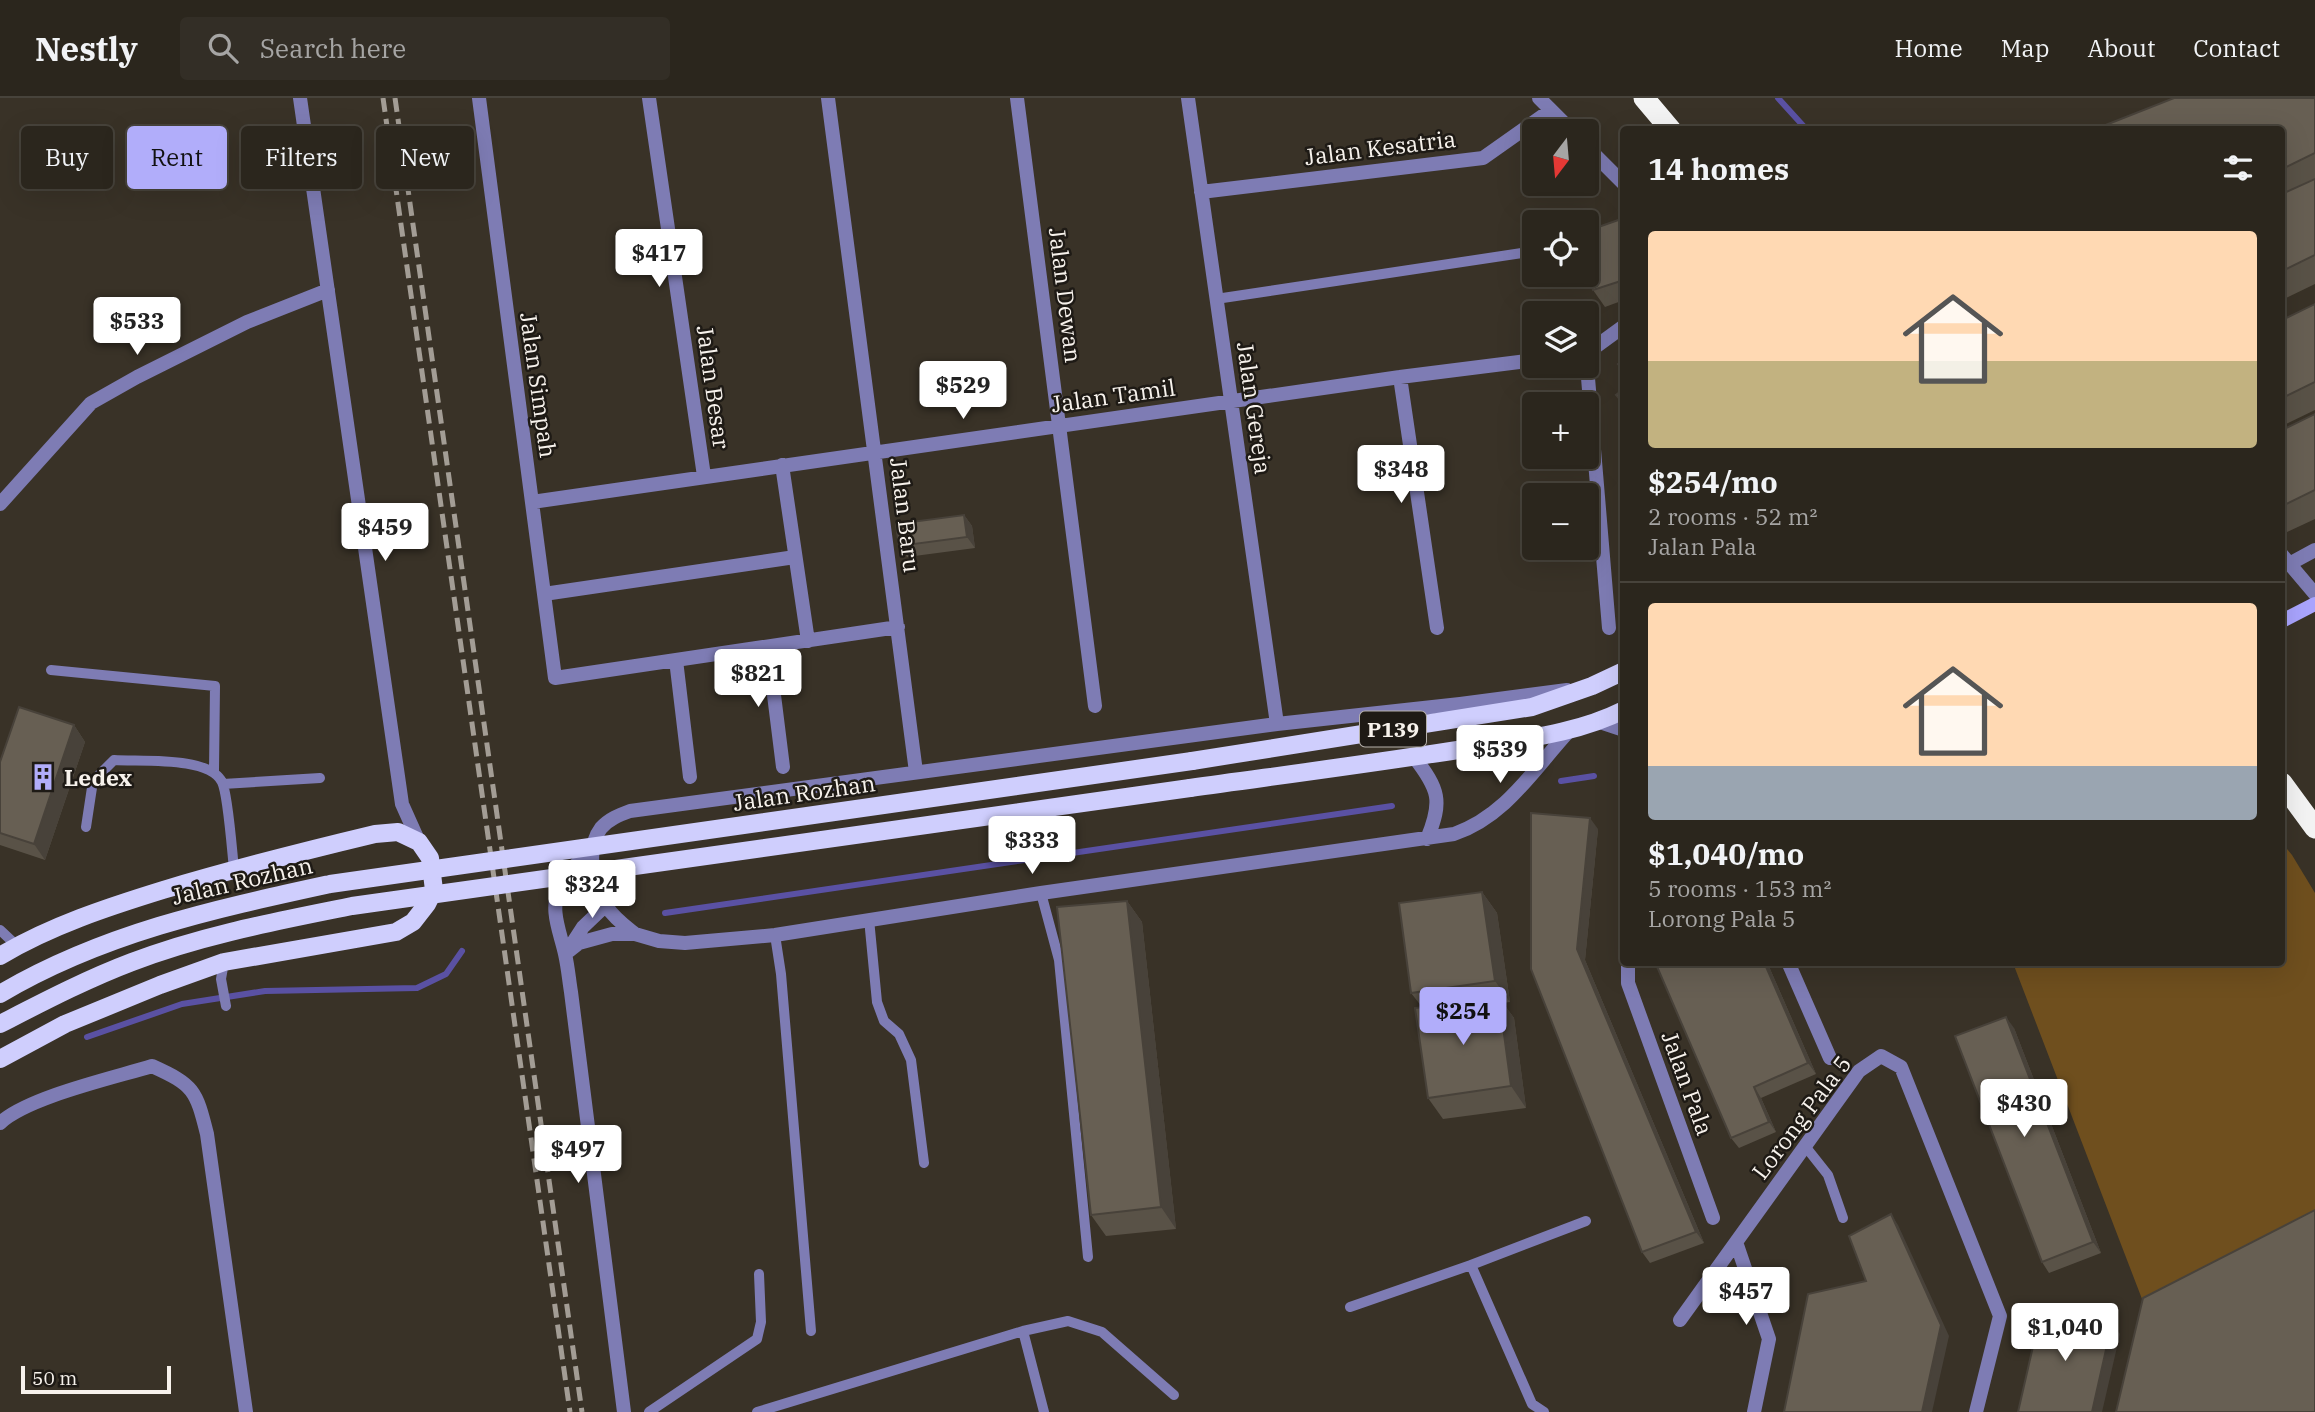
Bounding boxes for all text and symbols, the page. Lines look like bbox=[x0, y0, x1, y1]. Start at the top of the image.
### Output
search box bbox=[180, 17, 670, 80]
text: Nestly bbox=[35, 27, 138, 70]
icon: search bbox=[204, 29, 242, 67]
text: Search here bbox=[260, 31, 406, 65]
text: Home bbox=[1895, 32, 1963, 64]
text: Map bbox=[2001, 32, 2049, 64]
text: About bbox=[2087, 32, 2155, 64]
text: Contact bbox=[2193, 32, 2280, 64]
north arrow bbox=[1522, 119, 1600, 196]
map controls bbox=[1522, 119, 1599, 560]
street label: Jalan Kesatria bbox=[1303, 123, 1457, 171]
chip: Buy bbox=[21, 126, 113, 189]
chip: Rent bbox=[127, 126, 227, 189]
chip: Filters bbox=[241, 126, 362, 189]
chip: New bbox=[376, 126, 474, 189]
text: 14 homes bbox=[1648, 149, 1789, 188]
icon: filters bbox=[2219, 149, 2257, 187]
button: locate bbox=[1522, 210, 1599, 287]
street label: Jalan Dewan bbox=[1043, 226, 1089, 364]
pin: $417 bbox=[618, 230, 700, 289]
text: $417 bbox=[631, 237, 687, 267]
icon: home bbox=[1890, 276, 2016, 402]
pin: $533 bbox=[96, 298, 178, 357]
button: layers bbox=[1522, 301, 1599, 378]
text: $533 bbox=[109, 305, 165, 335]
street label: Jalan Simpah bbox=[514, 310, 564, 460]
street label: Jalan Besar bbox=[691, 323, 737, 451]
street label: Jalan Gereja bbox=[1231, 340, 1279, 476]
pin: $529 bbox=[922, 362, 1004, 421]
text: $529 bbox=[935, 369, 991, 399]
street label: Jalan Tamil bbox=[1049, 371, 1177, 419]
button: + bbox=[1522, 392, 1599, 469]
pin: $348 bbox=[1360, 446, 1442, 505]
text: $348 bbox=[1373, 453, 1429, 483]
street label: Jalan Baru bbox=[884, 456, 928, 574]
text: $254/mo bbox=[1648, 462, 1778, 501]
button: − bbox=[1522, 483, 1599, 560]
text: 2 rooms · 52 m² bbox=[1648, 501, 1818, 531]
pin: $459 bbox=[344, 504, 426, 563]
text: $459 bbox=[357, 511, 413, 541]
text: Jalan Pala bbox=[1648, 531, 1757, 561]
icon: home bbox=[1890, 648, 2016, 774]
pin: $821 bbox=[717, 650, 799, 709]
text: $821 bbox=[730, 657, 786, 687]
road number: P139 bbox=[1360, 712, 1426, 746]
pin: $539 bbox=[1459, 726, 1541, 785]
text: $539 bbox=[1472, 733, 1528, 763]
building icon: Ledex bbox=[28, 762, 58, 792]
place label: Ledex bbox=[64, 762, 133, 792]
street label: Jalan Rozhan bbox=[731, 767, 877, 817]
pin: $333 bbox=[991, 816, 1073, 876]
text: $333 bbox=[1004, 824, 1060, 854]
text: $1,040/mo bbox=[1648, 834, 1804, 873]
street label: Jalan Rozhan bbox=[169, 849, 315, 911]
pin: $324 bbox=[551, 860, 633, 920]
text: $324 bbox=[564, 868, 620, 898]
text: 5 rooms · 153 m² bbox=[1648, 873, 1831, 903]
text: Lorong Pala 5 bbox=[1648, 903, 1796, 933]
pin: $254 bbox=[1422, 988, 1504, 1047]
text: $254 bbox=[1435, 995, 1491, 1025]
street label: Jalan Pala bbox=[1655, 1027, 1721, 1139]
street label: Lorong Pala 5 bbox=[1745, 1049, 1857, 1185]
pin: $430 bbox=[1983, 1080, 2065, 1139]
text: $430 bbox=[1996, 1087, 2052, 1117]
pin: $497 bbox=[537, 1126, 619, 1185]
text: $497 bbox=[550, 1133, 606, 1163]
pin: $457 bbox=[1705, 1268, 1787, 1327]
text: $457 bbox=[1718, 1275, 1774, 1305]
pin: $1,040 bbox=[2008, 1304, 2122, 1363]
text: $1,040 bbox=[2027, 1311, 2103, 1341]
scale bar bbox=[21, 1363, 172, 1395]
text: 50 m bbox=[32, 1366, 77, 1390]

